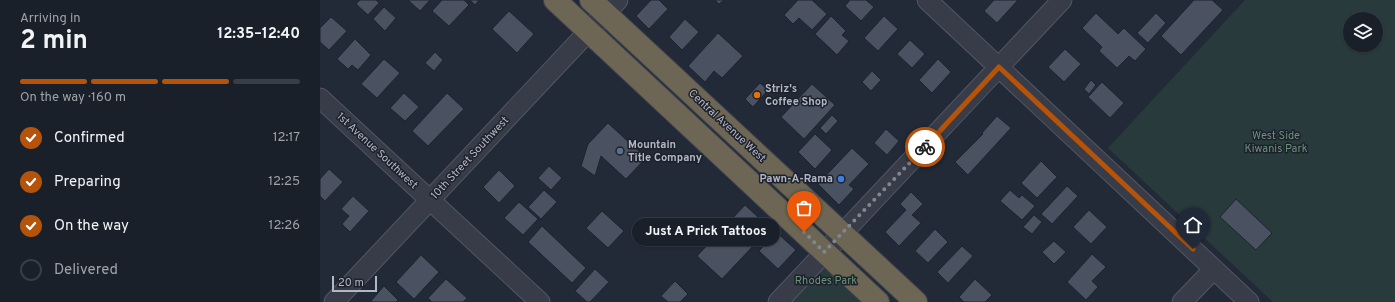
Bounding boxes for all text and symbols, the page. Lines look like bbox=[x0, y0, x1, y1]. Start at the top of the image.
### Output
text: Arriving in bbox=[20, 11, 81, 27]
map controls bbox=[1343, 12, 1383, 52]
button: layers bbox=[1343, 12, 1383, 52]
text: 2 min bbox=[20, 25, 88, 58]
text: 12:35–12:40 bbox=[217, 25, 300, 44]
place label: Striz's Coffee Shop bbox=[765, 82, 827, 109]
street label: Central Avenue West bbox=[685, 86, 769, 166]
text: On the way · 160 m bbox=[20, 90, 126, 106]
marker: Striz's Coffee Shop bbox=[752, 90, 762, 100]
street label: 1st Avenue Southwest bbox=[333, 110, 421, 192]
street label: 10th Street Southwest bbox=[428, 114, 512, 202]
icon: check bbox=[20, 127, 42, 149]
courier bbox=[905, 127, 945, 167]
text: Confirmed bbox=[54, 129, 125, 148]
park label: West Side Kiwanis Park bbox=[1244, 129, 1308, 156]
text: 12:17 bbox=[273, 130, 300, 146]
icon: bike bbox=[914, 136, 936, 158]
place label: Mountain Title Company bbox=[628, 138, 702, 165]
marker: Mountain Title Company bbox=[615, 146, 625, 156]
icon: check bbox=[20, 171, 42, 193]
place label: Pawn-A-Rama bbox=[760, 172, 833, 186]
text: Preparing bbox=[54, 173, 121, 192]
text: 12:25 bbox=[268, 174, 300, 190]
marker: Pawn-A-Rama bbox=[836, 174, 846, 184]
pin bbox=[787, 191, 821, 232]
icon: bag bbox=[793, 197, 815, 219]
pin bbox=[1176, 208, 1210, 249]
icon: home bbox=[1182, 214, 1204, 236]
icon: check bbox=[20, 215, 42, 237]
text: On the way bbox=[54, 217, 129, 236]
text: 12:26 bbox=[269, 218, 300, 234]
callout: Just A Prick Tattoos bbox=[632, 218, 780, 246]
text: Just A Prick Tattoos bbox=[645, 224, 767, 240]
text: Delivered bbox=[54, 261, 118, 280]
scale bar bbox=[332, 274, 377, 293]
park label: Rhodes Park bbox=[795, 274, 857, 288]
text: 20 m bbox=[338, 276, 364, 290]

